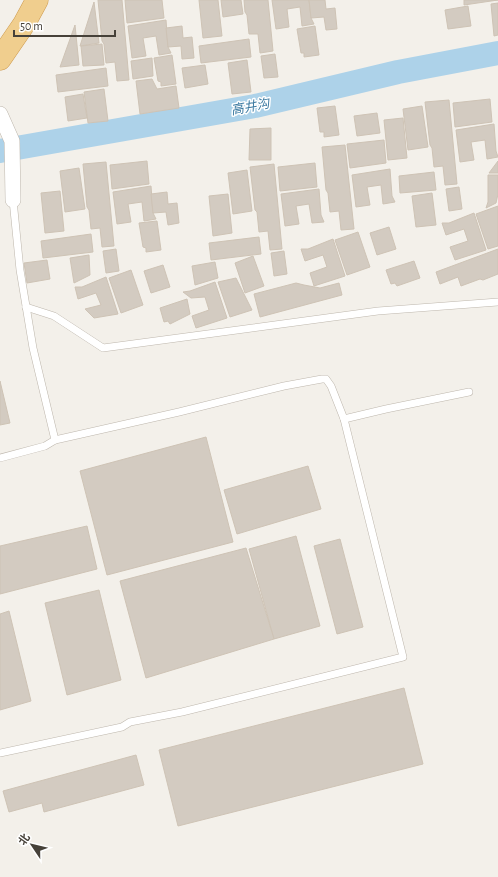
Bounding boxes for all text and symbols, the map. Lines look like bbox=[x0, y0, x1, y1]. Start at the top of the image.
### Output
scale bar bbox=[14, 12, 115, 38]
text: 50 m bbox=[20, 20, 43, 32]
water label: 高井沟 bbox=[230, 96, 273, 118]
north arrow bbox=[12, 825, 52, 865]
text: 北 bbox=[17, 832, 32, 847]

